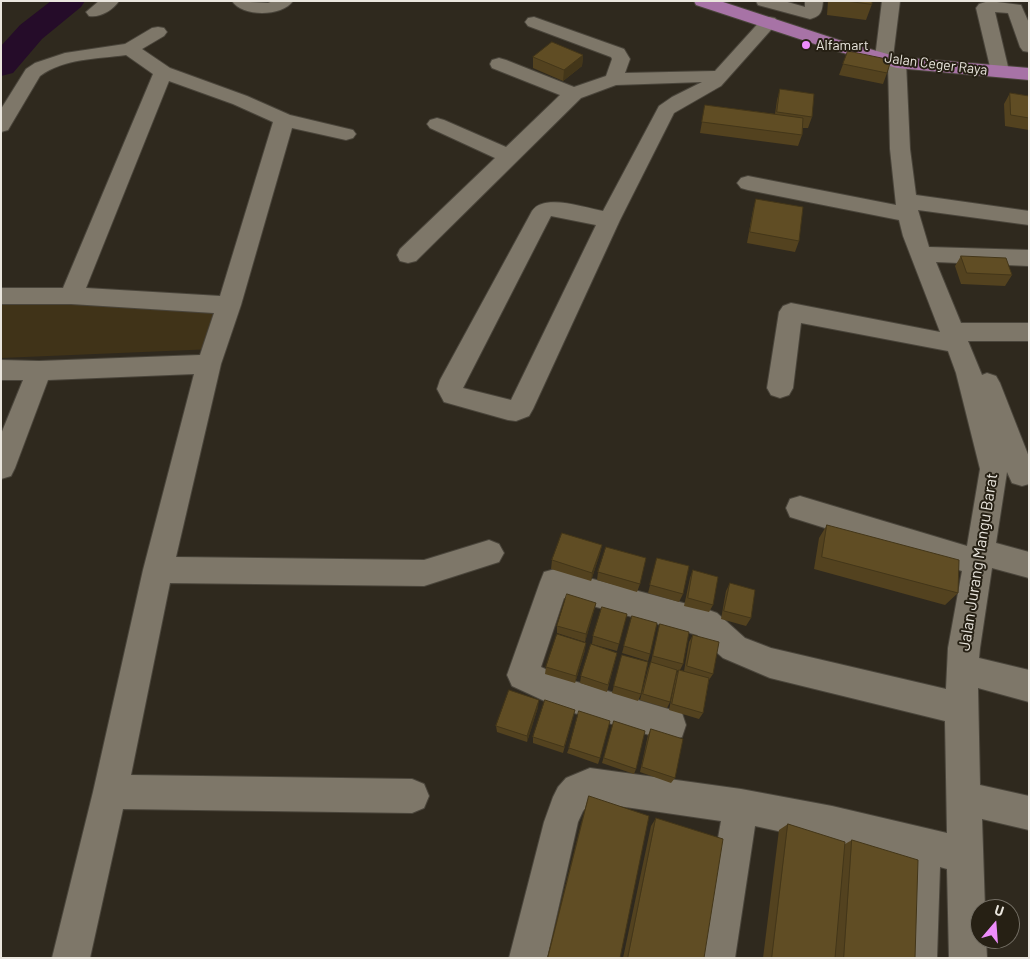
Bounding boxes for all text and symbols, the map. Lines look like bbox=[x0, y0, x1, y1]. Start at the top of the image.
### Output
place label: Alfamart bbox=[816, 37, 869, 53]
marker: Alfamart bbox=[800, 39, 812, 51]
street label: Jalan Ceger Raya bbox=[883, 49, 989, 79]
street label: Jalan Jurang Mangu Barat bbox=[954, 472, 1002, 652]
north arrow bbox=[970, 899, 1020, 949]
text: U bbox=[993, 901, 1006, 920]

